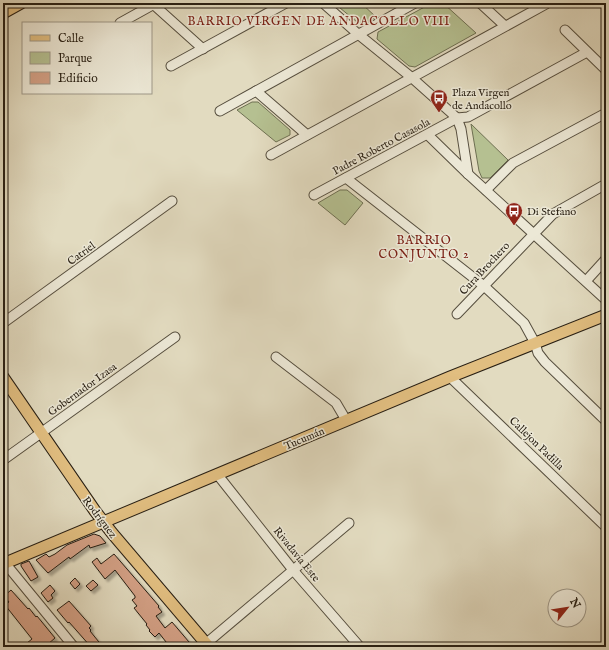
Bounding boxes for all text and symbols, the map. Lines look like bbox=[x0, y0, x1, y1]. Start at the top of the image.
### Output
district label: BARRIO VIRGEN DE ANDACOLLO VIII bbox=[187, 14, 451, 29]
legend bbox=[22, 22, 152, 94]
text: Calle bbox=[58, 31, 84, 46]
text: Parque bbox=[58, 51, 93, 67]
text: Edificio bbox=[58, 71, 98, 86]
place label: Plaza Virgen de Andacollo bbox=[452, 86, 512, 113]
bus stop icon: Plaza Virgen de Andacollo bbox=[429, 88, 449, 113]
street label: Padre Roberto Casasola bbox=[330, 115, 433, 179]
bus stop icon: Di Stefano bbox=[504, 201, 524, 226]
place label: Di Stefano bbox=[527, 205, 576, 219]
district label: BARRIO CONJUNTO 2 bbox=[378, 233, 470, 263]
street label: Catriel bbox=[65, 239, 98, 269]
street label: Cura Brochero bbox=[457, 239, 513, 298]
street label: Gobernador Izasa bbox=[45, 360, 120, 419]
street label: Callejon Padilla bbox=[506, 414, 567, 474]
street label: Tucumán bbox=[282, 424, 327, 454]
street label: Rodríguez bbox=[79, 494, 120, 541]
street label: Rivadavia Este bbox=[270, 524, 323, 585]
north arrow bbox=[547, 588, 587, 628]
text: N bbox=[566, 595, 583, 612]

